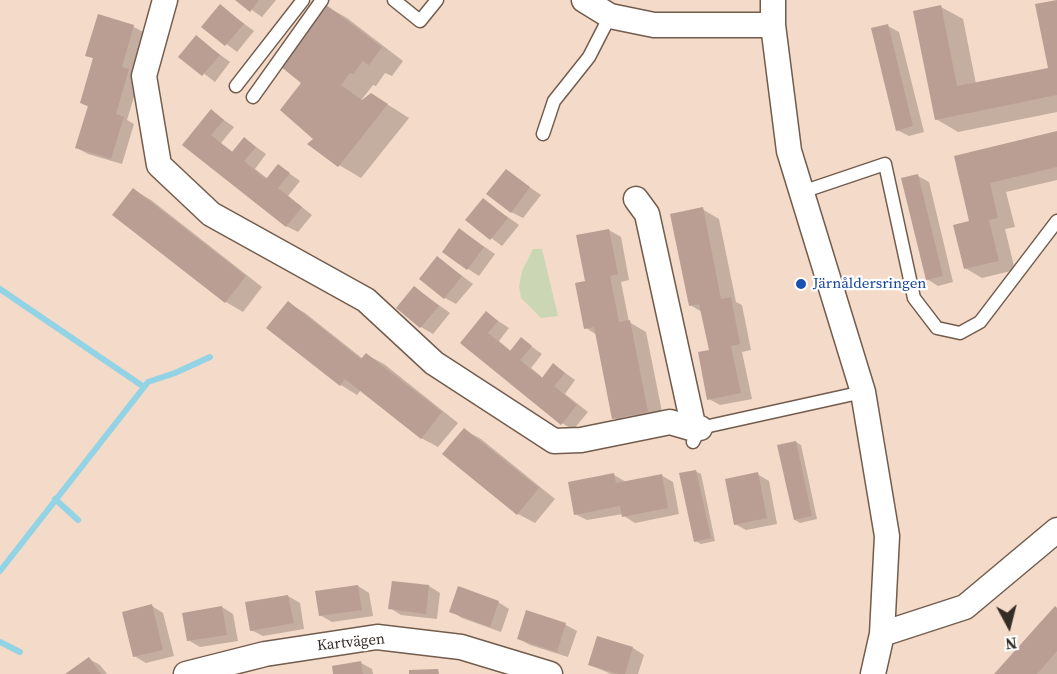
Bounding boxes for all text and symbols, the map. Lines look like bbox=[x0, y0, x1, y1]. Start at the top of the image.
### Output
place label: Järnåldersringen bbox=[813, 275, 926, 293]
marker: Järnåldersringen bbox=[794, 277, 808, 291]
north arrow bbox=[979, 596, 1039, 656]
street label: Kartvägen bbox=[316, 630, 386, 656]
text: N bbox=[1004, 632, 1018, 655]

